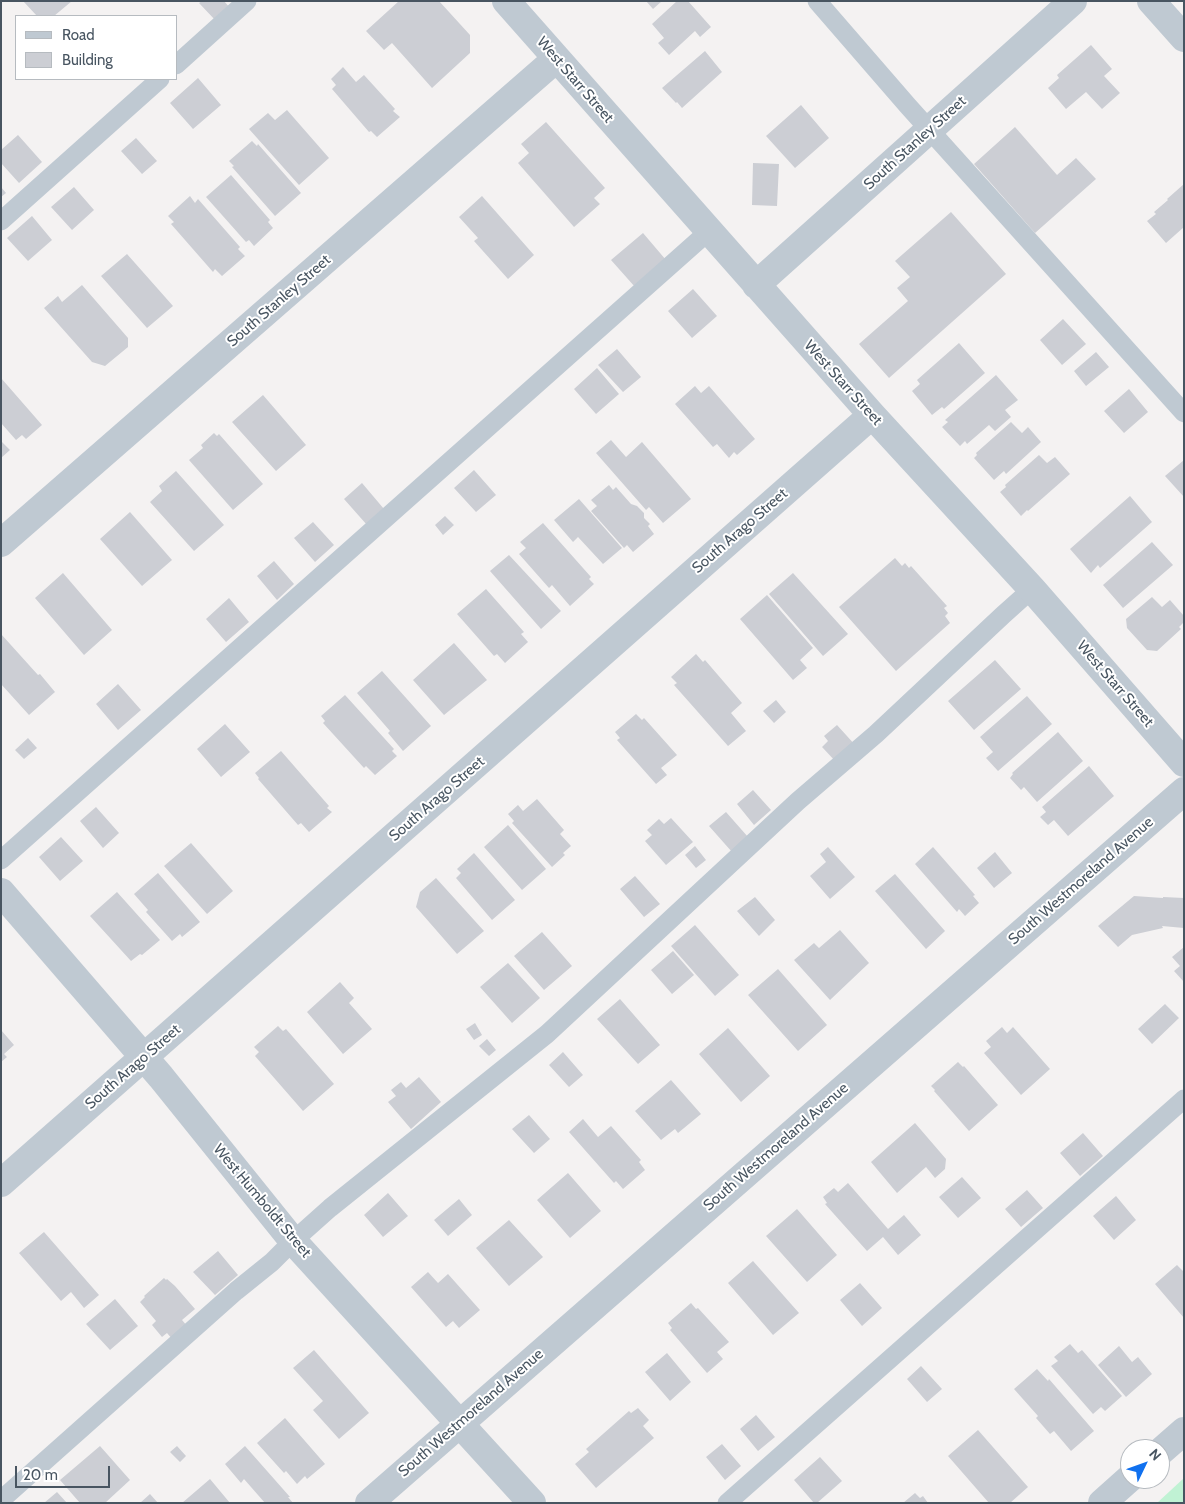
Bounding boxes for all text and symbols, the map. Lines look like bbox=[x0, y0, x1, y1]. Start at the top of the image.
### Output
legend bbox=[15, 15, 178, 80]
text: Road bbox=[62, 26, 95, 44]
street label: West Starr Street bbox=[533, 33, 617, 127]
text: Building bbox=[62, 51, 113, 69]
street label: South Stanley Street bbox=[860, 92, 970, 194]
street label: South Stanley Street bbox=[224, 251, 334, 351]
street label: West Starr Street bbox=[800, 337, 886, 429]
street label: South Arago Street bbox=[689, 485, 791, 577]
street label: West Starr Street bbox=[1073, 637, 1157, 731]
street label: South Arago Street bbox=[386, 753, 488, 845]
street label: South Westmoreland Avenue bbox=[1005, 813, 1157, 949]
street label: South Arago Street bbox=[82, 1021, 184, 1113]
street label: South Westmoreland Avenue bbox=[700, 1079, 852, 1215]
street label: West Humboldt Street bbox=[209, 1141, 315, 1261]
street label: South Westmoreland Avenue bbox=[395, 1345, 547, 1481]
north arrow bbox=[1120, 1439, 1170, 1489]
text: N bbox=[1145, 1445, 1165, 1464]
scale bar bbox=[18, 1456, 112, 1488]
text: 20 m bbox=[23, 1466, 58, 1484]

